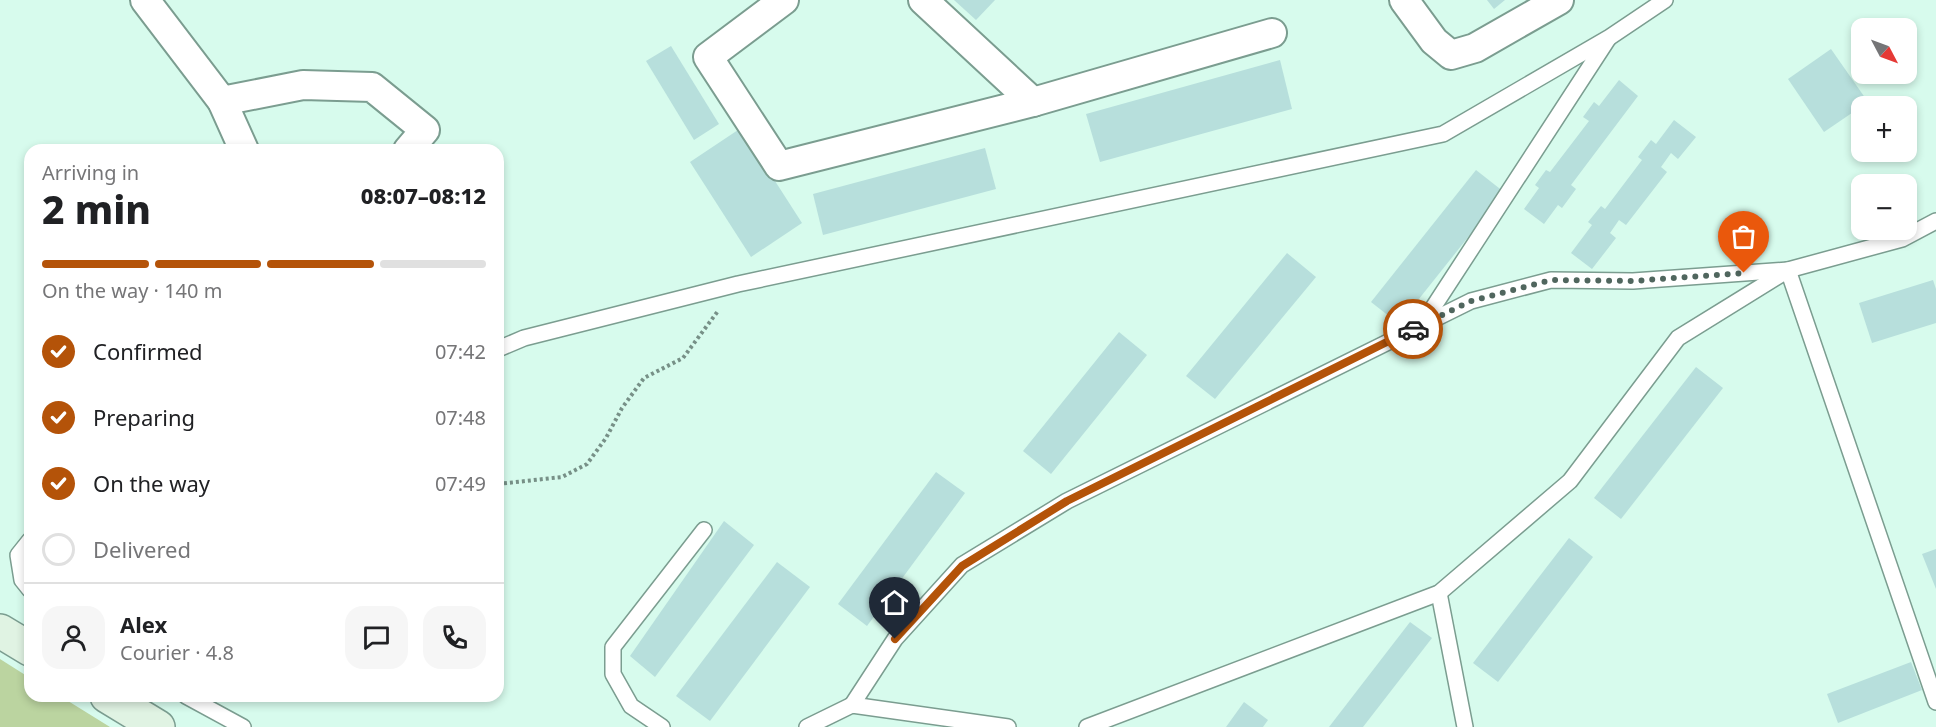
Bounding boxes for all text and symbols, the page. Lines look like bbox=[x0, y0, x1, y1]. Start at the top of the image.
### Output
north arrow bbox=[1851, 18, 1917, 84]
map controls bbox=[1851, 18, 1917, 240]
button: + bbox=[1851, 96, 1917, 162]
text: Arriving in bbox=[42, 159, 139, 186]
button: − bbox=[1851, 174, 1917, 240]
text: 08:07–08:12 bbox=[361, 180, 486, 210]
text: 2 min bbox=[42, 182, 151, 235]
pin bbox=[1718, 211, 1769, 273]
icon: bag bbox=[1727, 220, 1760, 253]
text: On the way · 140 m bbox=[42, 277, 222, 304]
courier bbox=[1383, 299, 1443, 359]
icon: car bbox=[1397, 313, 1430, 346]
icon: check bbox=[42, 335, 75, 368]
text: Confirmed bbox=[93, 336, 203, 366]
text: 07:42 bbox=[435, 338, 486, 365]
icon: check bbox=[42, 401, 75, 434]
text: Preparing bbox=[93, 402, 195, 432]
text: 07:48 bbox=[435, 404, 486, 431]
icon: check bbox=[42, 467, 75, 500]
text: On the way bbox=[93, 468, 210, 498]
text: 07:49 bbox=[435, 470, 486, 497]
text: Delivered bbox=[93, 534, 191, 564]
pin bbox=[869, 577, 920, 639]
icon: home bbox=[878, 586, 911, 619]
button: person bbox=[42, 606, 105, 669]
button: chat bbox=[345, 606, 408, 669]
button: phone bbox=[423, 606, 486, 669]
text: Alex bbox=[120, 609, 167, 639]
text: Courier · 4.8 bbox=[120, 639, 234, 666]

